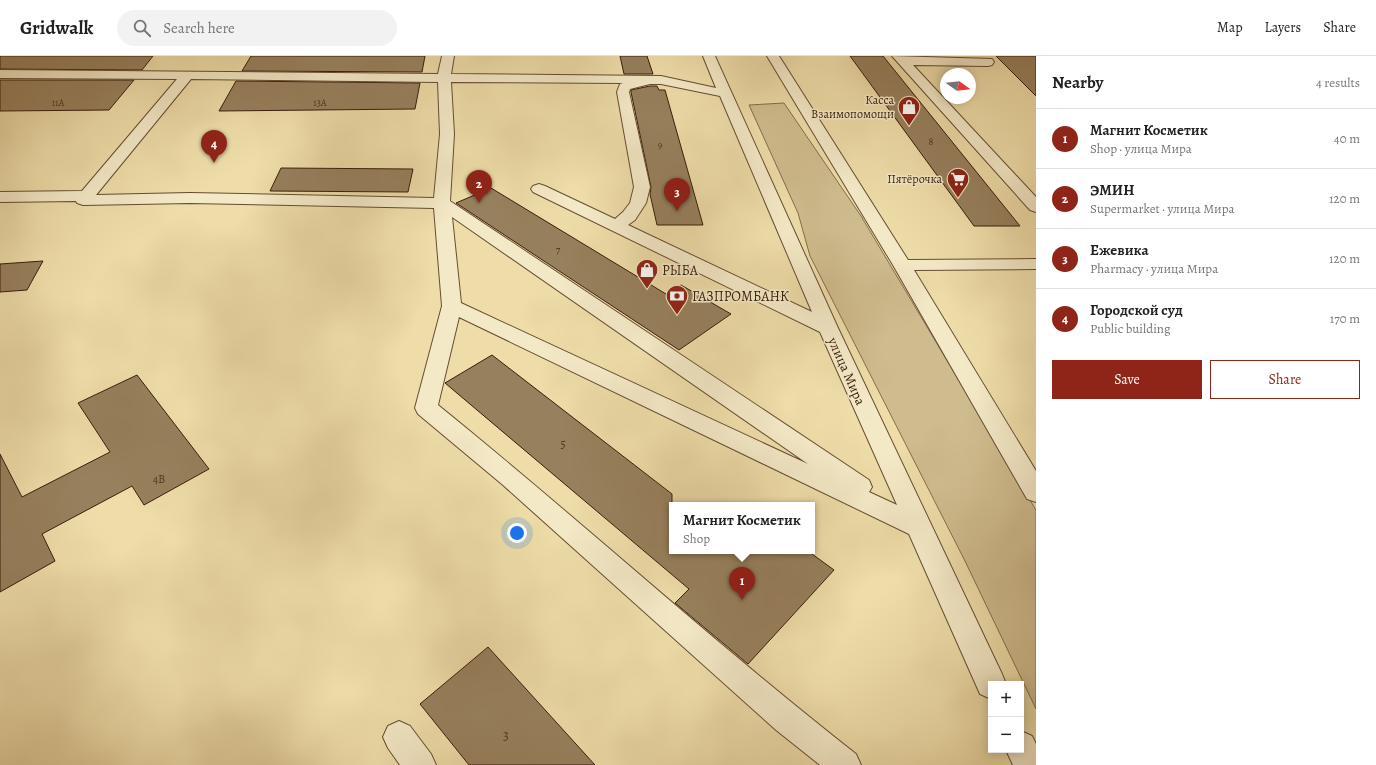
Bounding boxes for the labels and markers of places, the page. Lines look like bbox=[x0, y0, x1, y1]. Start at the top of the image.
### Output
place label: Касса Взаимопомощи bbox=[811, 92, 894, 122]
shop icon: Касса Взаимопомощи bbox=[896, 94, 922, 127]
pin: 4 bbox=[201, 130, 227, 163]
supermarket icon: Пятёрочка bbox=[945, 166, 971, 199]
pin: 2 bbox=[466, 170, 492, 203]
place label: Пятёрочка bbox=[887, 171, 942, 187]
pin: 3 bbox=[664, 178, 690, 211]
shop icon: РЫБА bbox=[634, 257, 660, 290]
place label: РЫБА bbox=[662, 261, 699, 280]
bank icon: ГАЗПРОМБАНК bbox=[664, 283, 690, 316]
place label: ГАЗПРОМБАНК bbox=[692, 287, 789, 306]
pin: 1 bbox=[729, 567, 755, 600]

